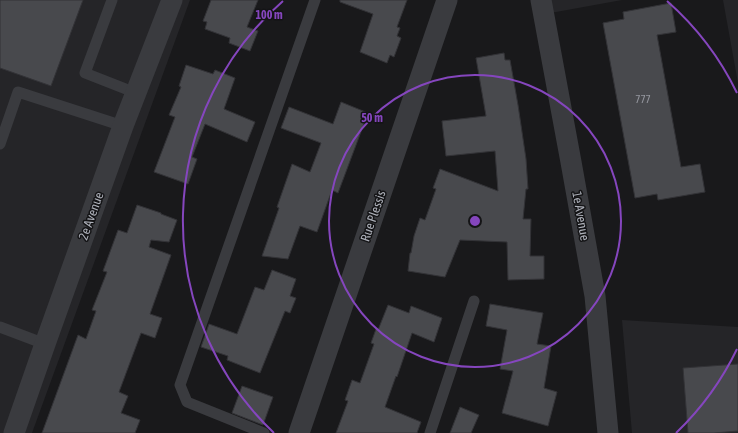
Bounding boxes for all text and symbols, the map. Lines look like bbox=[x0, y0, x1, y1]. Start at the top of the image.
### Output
text: 100 m bbox=[255, 8, 283, 22]
house number: 777 bbox=[635, 93, 651, 105]
text: 50 m bbox=[361, 111, 383, 125]
street label: Rue Plessis bbox=[357, 188, 389, 243]
street label: 2e Avenue bbox=[75, 190, 107, 242]
street label: 1e Avenue bbox=[569, 190, 593, 242]
centre of rings bbox=[468, 214, 482, 228]

